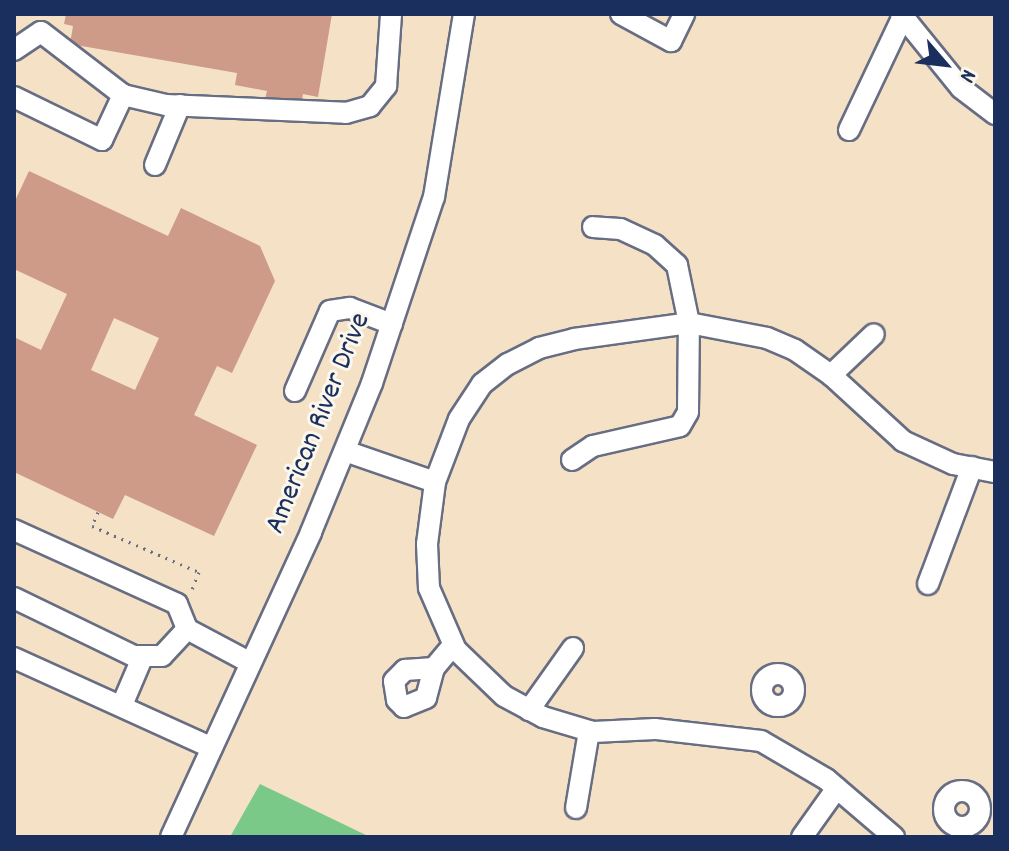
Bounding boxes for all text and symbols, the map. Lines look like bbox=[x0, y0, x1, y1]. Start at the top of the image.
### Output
north arrow bbox=[905, 24, 985, 104]
text: N bbox=[950, 63, 983, 88]
street label: American River Drive bbox=[259, 308, 381, 540]

